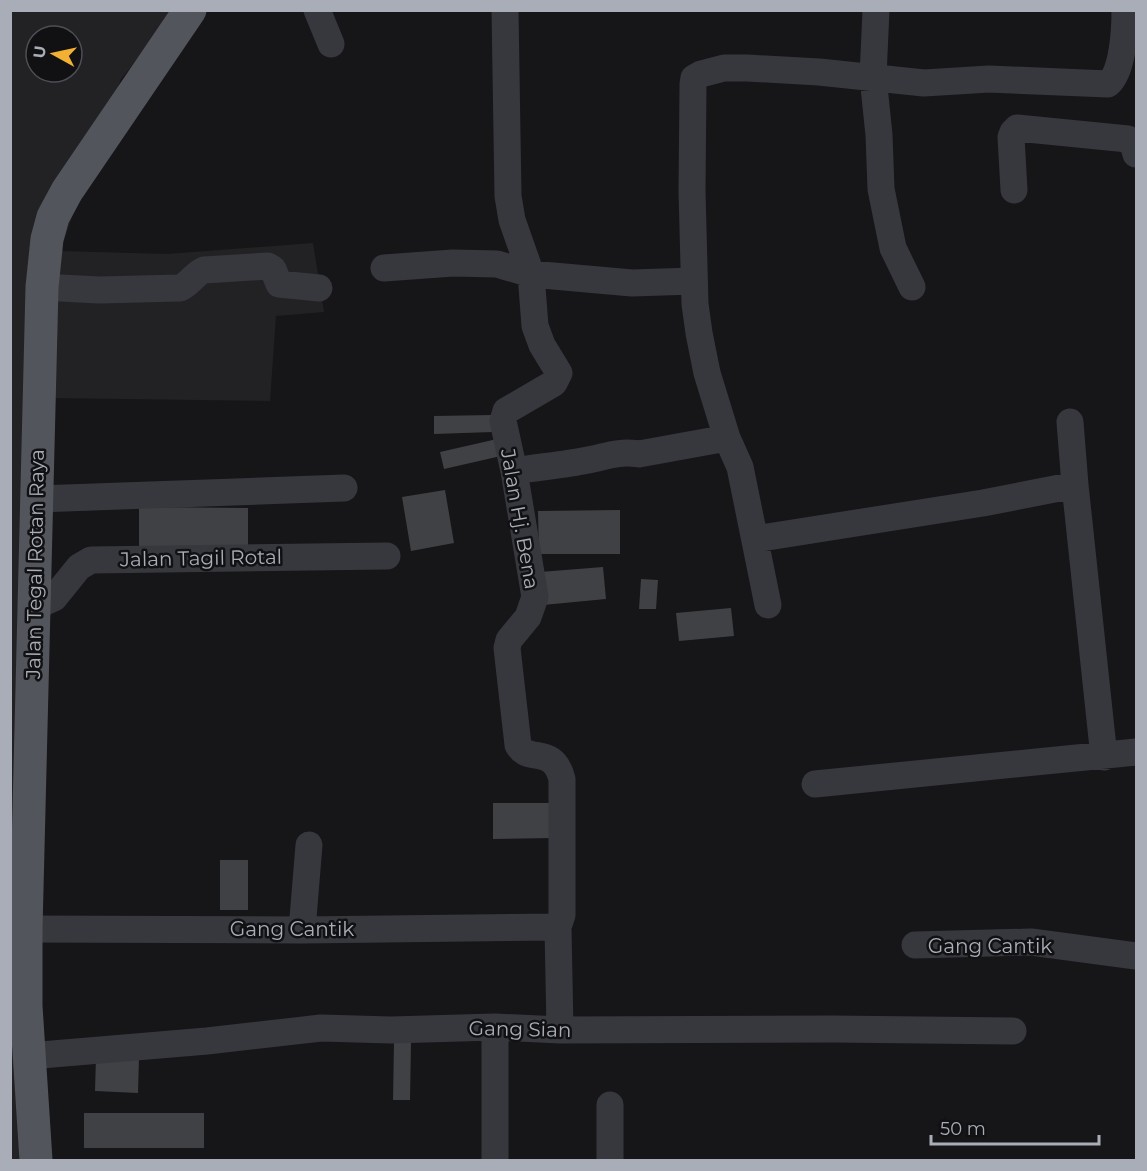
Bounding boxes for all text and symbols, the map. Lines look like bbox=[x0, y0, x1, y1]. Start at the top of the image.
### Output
north arrow bbox=[24, 24, 84, 84]
text: U bbox=[29, 44, 50, 60]
street label: Jalan Hj. Bena bbox=[496, 446, 544, 591]
street label: Jalan Tegal Rotan Raya bbox=[21, 449, 49, 680]
street label: Jalan Tagil Rotal bbox=[119, 545, 282, 571]
street label: Gang Cantik bbox=[230, 917, 354, 941]
street label: Gang Cantik bbox=[928, 934, 1052, 958]
street label: Gang Sian bbox=[468, 1016, 572, 1042]
scale bar bbox=[931, 1108, 1099, 1146]
text: 50 m bbox=[940, 1118, 986, 1140]

